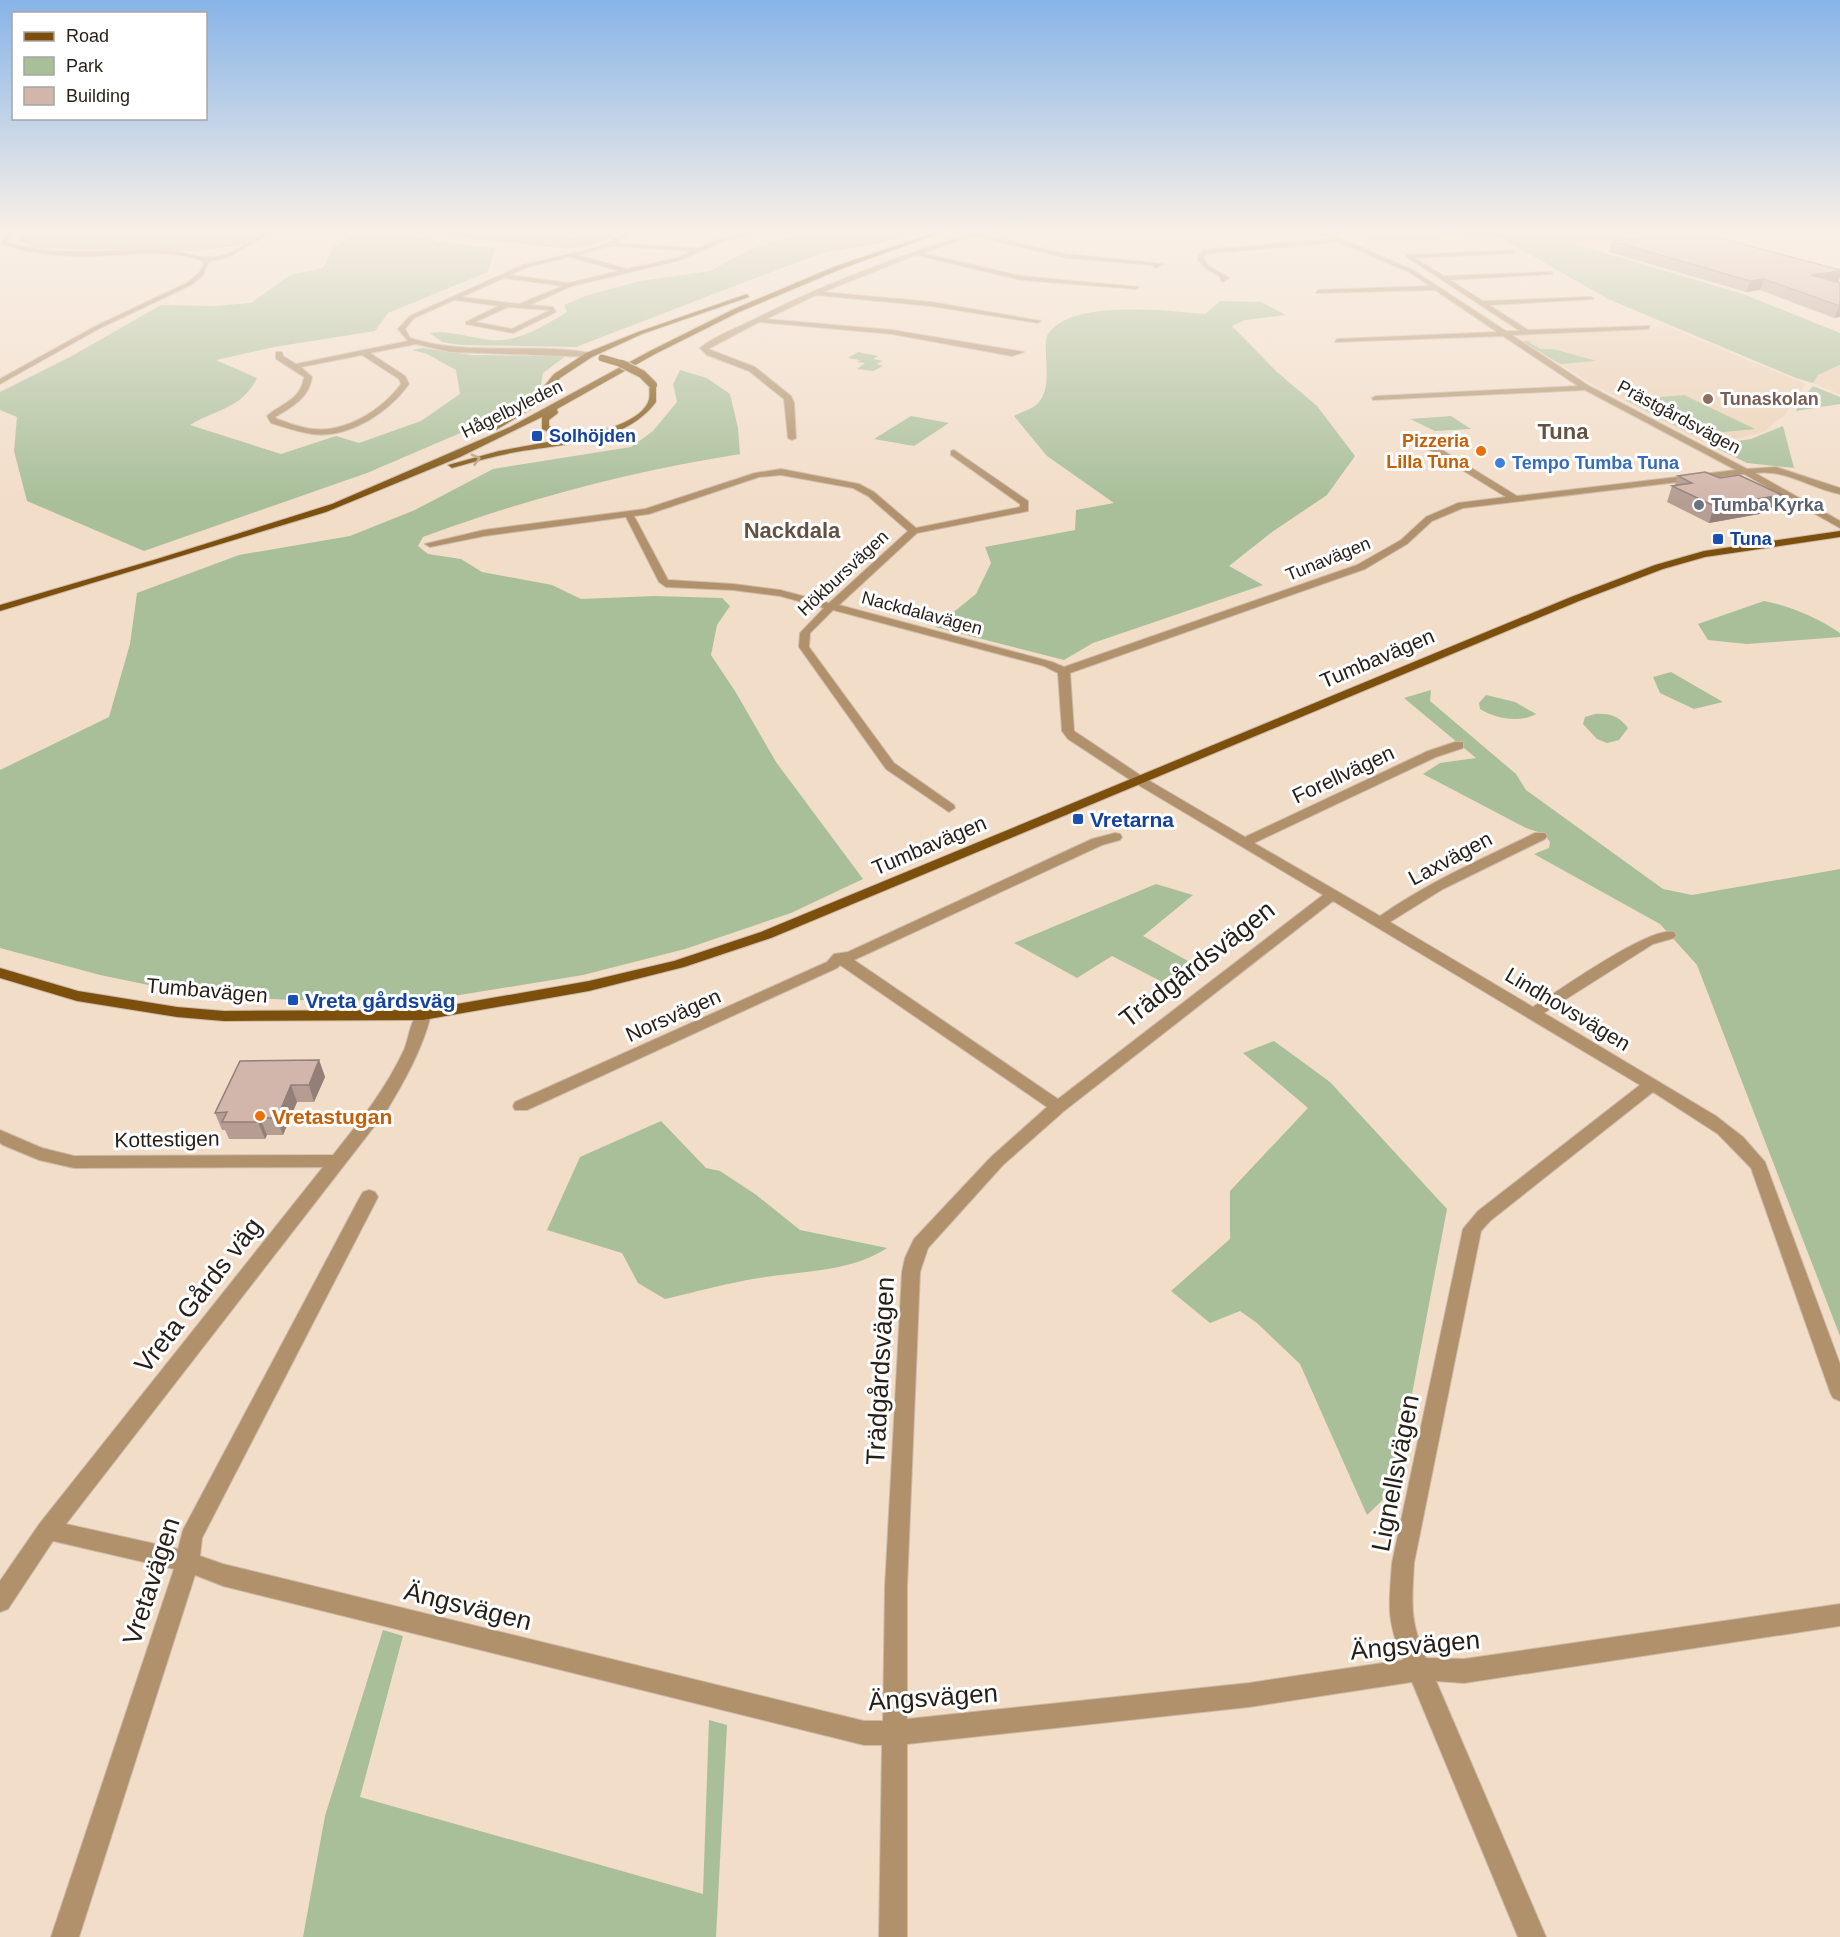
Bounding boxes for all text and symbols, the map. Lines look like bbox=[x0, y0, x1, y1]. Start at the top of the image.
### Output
legend bbox=[12, 12, 207, 120]
text: Road bbox=[66, 26, 109, 46]
text: Park bbox=[66, 56, 104, 76]
text: Building bbox=[66, 86, 130, 106]
street label: Hågelbyleden bbox=[458, 376, 566, 442]
street label: Prästgårdsvägen bbox=[1614, 376, 1744, 458]
place label: Tunaskolan bbox=[1720, 389, 1819, 409]
marker: Tunaskolan bbox=[1701, 392, 1715, 406]
district label: Tuna bbox=[1538, 419, 1589, 444]
place label: Solhöjden bbox=[549, 426, 636, 446]
marker: Solhöjden bbox=[530, 429, 544, 443]
place label: Pizzeria Lilla Tuna bbox=[1386, 431, 1470, 472]
marker: Pizzeria Lilla Tuna bbox=[1474, 444, 1488, 458]
place label: Tempo Tumba Tuna bbox=[1512, 453, 1680, 473]
one-way arrow bbox=[470, 454, 481, 466]
marker: Tempo Tumba Tuna bbox=[1493, 456, 1507, 470]
place label: Tumba Kyrka bbox=[1711, 495, 1825, 515]
marker: Tumba Kyrka bbox=[1692, 498, 1706, 512]
district label: Nackdala bbox=[744, 518, 841, 543]
street label: Hökbursvägen bbox=[794, 526, 892, 620]
place label: Tuna bbox=[1730, 529, 1773, 549]
marker: Tuna bbox=[1711, 532, 1725, 546]
street label: Tunavägen bbox=[1283, 533, 1373, 585]
street label: Nackdalavägen bbox=[859, 587, 985, 639]
street label: Tumbavägen bbox=[1316, 624, 1438, 692]
street label: Forellvägen bbox=[1288, 740, 1398, 808]
place label: Vretarna bbox=[1090, 808, 1174, 831]
street label: Tumbavägen bbox=[868, 811, 990, 879]
marker: Vretarna bbox=[1071, 812, 1085, 826]
street label: Laxvägen bbox=[1404, 826, 1496, 890]
street label: Trädgårdsvägen bbox=[1114, 894, 1280, 1034]
street label: Lindhovsvägen bbox=[1502, 963, 1634, 1055]
street label: Tumbavägen bbox=[145, 973, 269, 1007]
street label: Norsvägen bbox=[622, 984, 724, 1046]
place label: Vreta gårdsväg bbox=[305, 989, 456, 1012]
marker: Vreta gårdsväg bbox=[286, 993, 300, 1007]
place label: Vretastugan bbox=[272, 1105, 392, 1128]
marker: Vretastugan bbox=[253, 1109, 267, 1123]
street label: Kottestigen bbox=[114, 1127, 220, 1151]
street label: Vreta Gårds väg bbox=[128, 1212, 268, 1378]
street label: Trädgårdsvägen bbox=[860, 1276, 900, 1466]
street label: Lignellsvägen bbox=[1365, 1392, 1425, 1554]
street label: Vretavägen bbox=[116, 1514, 186, 1648]
street label: Ängsvägen bbox=[401, 1576, 535, 1636]
street label: Ängsvägen bbox=[1349, 1624, 1481, 1666]
street label: Ängsvägen bbox=[867, 1677, 999, 1717]

